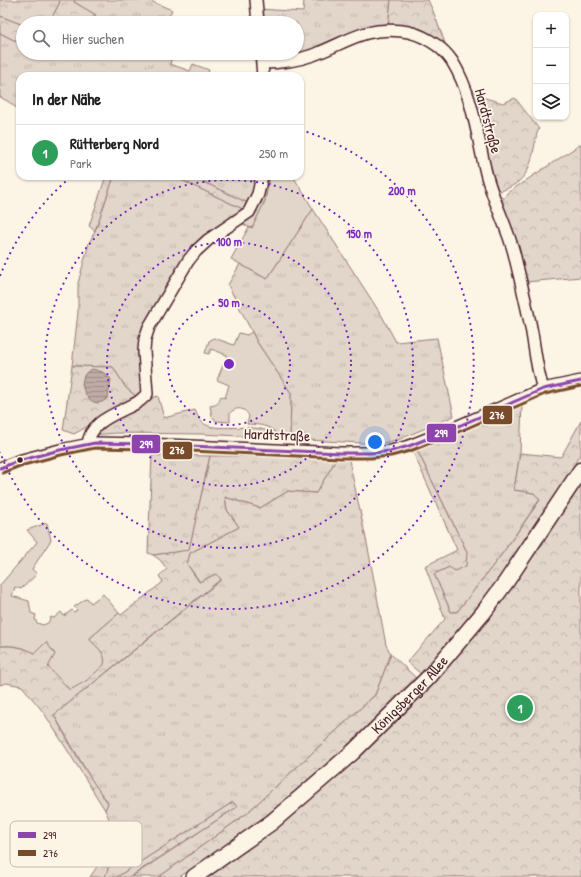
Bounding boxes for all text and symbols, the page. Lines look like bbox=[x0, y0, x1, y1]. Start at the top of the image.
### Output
map controls bbox=[533, 12, 569, 120]
button: + bbox=[533, 12, 569, 48]
search box bbox=[16, 16, 304, 60]
icon: search bbox=[30, 27, 52, 49]
text: Hier suchen bbox=[62, 28, 124, 49]
button: − bbox=[533, 48, 569, 84]
button: layers bbox=[533, 84, 569, 120]
street label: Hardtstraße bbox=[470, 86, 507, 156]
text: In der Nähe bbox=[32, 87, 101, 110]
text: Rütterberg Nord bbox=[70, 133, 159, 154]
text: 1 bbox=[43, 144, 47, 162]
text: 250 m bbox=[259, 144, 288, 162]
text: Park bbox=[70, 154, 92, 172]
text: 200 m bbox=[388, 182, 416, 199]
text: 150 m bbox=[346, 225, 372, 242]
text: 100 m bbox=[216, 233, 242, 250]
text: 50 m bbox=[218, 294, 240, 311]
centre of rings bbox=[222, 357, 236, 371]
line badge: 276 bbox=[482, 405, 513, 425]
text: 276 bbox=[490, 408, 505, 422]
street label: Hardtstraße bbox=[244, 423, 310, 446]
line badge: 299 bbox=[426, 423, 457, 443]
text: 299 bbox=[434, 426, 448, 440]
your location bbox=[365, 432, 385, 452]
line badge: 299 bbox=[131, 434, 161, 454]
text: 299 bbox=[139, 437, 153, 451]
line badge: 276 bbox=[162, 441, 193, 460]
text: 276 bbox=[170, 443, 185, 457]
unlabelled marker bbox=[15, 455, 25, 465]
street label: Königsberger Allee bbox=[366, 651, 453, 738]
pin: 1 bbox=[507, 693, 533, 723]
legend bbox=[10, 821, 142, 867]
text: 299 bbox=[43, 828, 56, 842]
text: 276 bbox=[43, 846, 59, 860]

